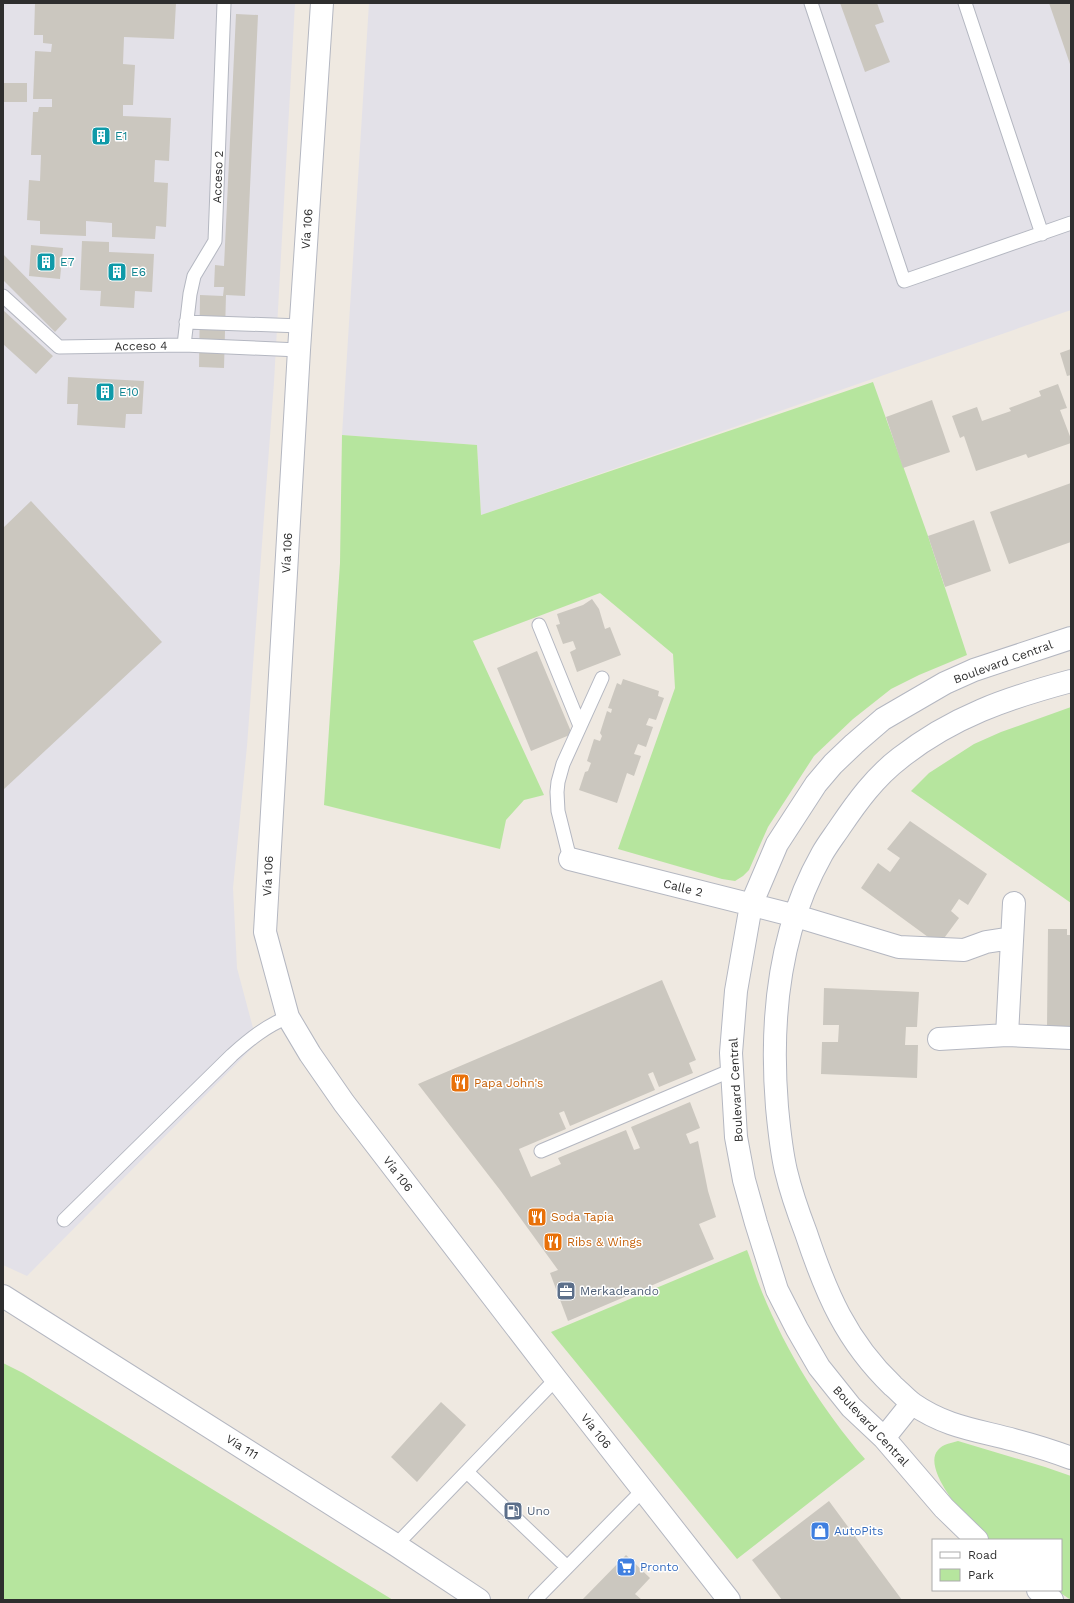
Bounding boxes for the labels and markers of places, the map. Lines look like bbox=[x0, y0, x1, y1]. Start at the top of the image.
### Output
building icon: E1 bbox=[90, 125, 112, 147]
place label: E1 bbox=[115, 129, 127, 143]
building icon: E7 bbox=[35, 251, 57, 273]
place label: E7 bbox=[60, 255, 75, 269]
building icon: E6 bbox=[106, 261, 128, 283]
place label: E6 bbox=[131, 265, 146, 279]
building icon: E10 bbox=[94, 381, 116, 403]
place label: E10 bbox=[119, 385, 139, 399]
restaurant icon: Papa John's bbox=[449, 1072, 471, 1094]
place label: Papa John's bbox=[474, 1076, 543, 1090]
restaurant icon: Soda Tapia bbox=[526, 1206, 548, 1228]
place label: Soda Tapia bbox=[551, 1210, 614, 1224]
restaurant icon: Ribs & Wings bbox=[542, 1231, 564, 1253]
place label: Ribs & Wings bbox=[567, 1235, 642, 1249]
office icon: Merkadeando bbox=[555, 1280, 577, 1302]
place label: Merkadeando bbox=[580, 1284, 659, 1298]
fuel station icon: Uno bbox=[502, 1500, 524, 1522]
place label: Uno bbox=[527, 1504, 550, 1518]
shop icon: AutoPits bbox=[809, 1520, 831, 1542]
place label: AutoPits bbox=[834, 1524, 883, 1538]
supermarket icon: Pronto bbox=[615, 1556, 637, 1578]
place label: Pronto bbox=[640, 1560, 679, 1574]

